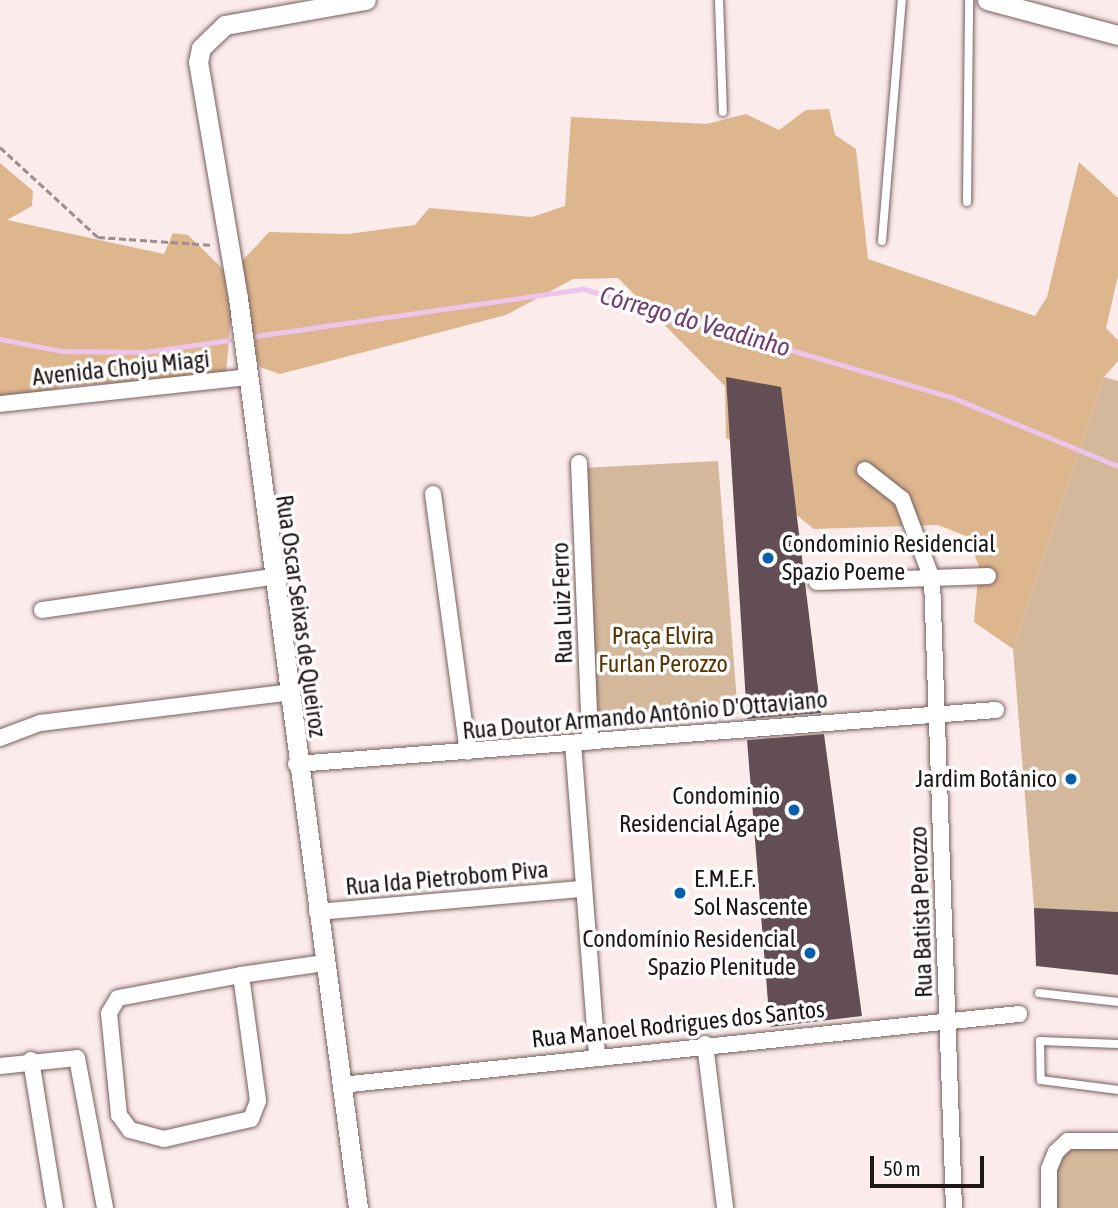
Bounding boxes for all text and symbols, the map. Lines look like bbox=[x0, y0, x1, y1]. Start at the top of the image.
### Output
water label: Córrego do Veadinho bbox=[596, 280, 794, 364]
street label: Avenida Choju Miagi bbox=[31, 344, 211, 392]
street label: Rua Oscar Seixas de Queiroz bbox=[270, 493, 332, 739]
place label: Condominio Residencial Spazio Poeme bbox=[782, 530, 996, 586]
street label: Rua Luiz Ferro bbox=[545, 542, 579, 664]
marker: Condominio Residencial Spazio Poeme bbox=[760, 550, 776, 566]
park label: Praça Elvira Furlan Perozzo bbox=[598, 622, 728, 678]
street label: Rua Doutor Armando Antônio D'Ottaviano bbox=[461, 685, 829, 745]
place label: Jardim Botânico bbox=[916, 765, 1057, 793]
marker: Jardim Botânico bbox=[1063, 771, 1079, 787]
place label: Condominio Residencial Ágape bbox=[619, 782, 780, 838]
marker: Condominio Residencial Ágape bbox=[786, 802, 802, 818]
street label: Rua Batista Perozzo bbox=[904, 826, 938, 998]
street label: Rua Ida Pietrobom Piva bbox=[344, 855, 550, 901]
place label: E.M.E.F. Sol Nascente bbox=[694, 865, 808, 921]
marker: E.M.E.F. Sol Nascente bbox=[672, 885, 688, 901]
place label: Condomínio Residencial Spazio Plenitude bbox=[582, 925, 796, 981]
marker: Condomínio Residencial Spazio Plenitude bbox=[802, 945, 818, 961]
street label: Rua Manoel Rodrigues dos Santos bbox=[530, 994, 826, 1054]
scale bar bbox=[873, 1142, 987, 1186]
text: 50 m bbox=[883, 1156, 921, 1180]

